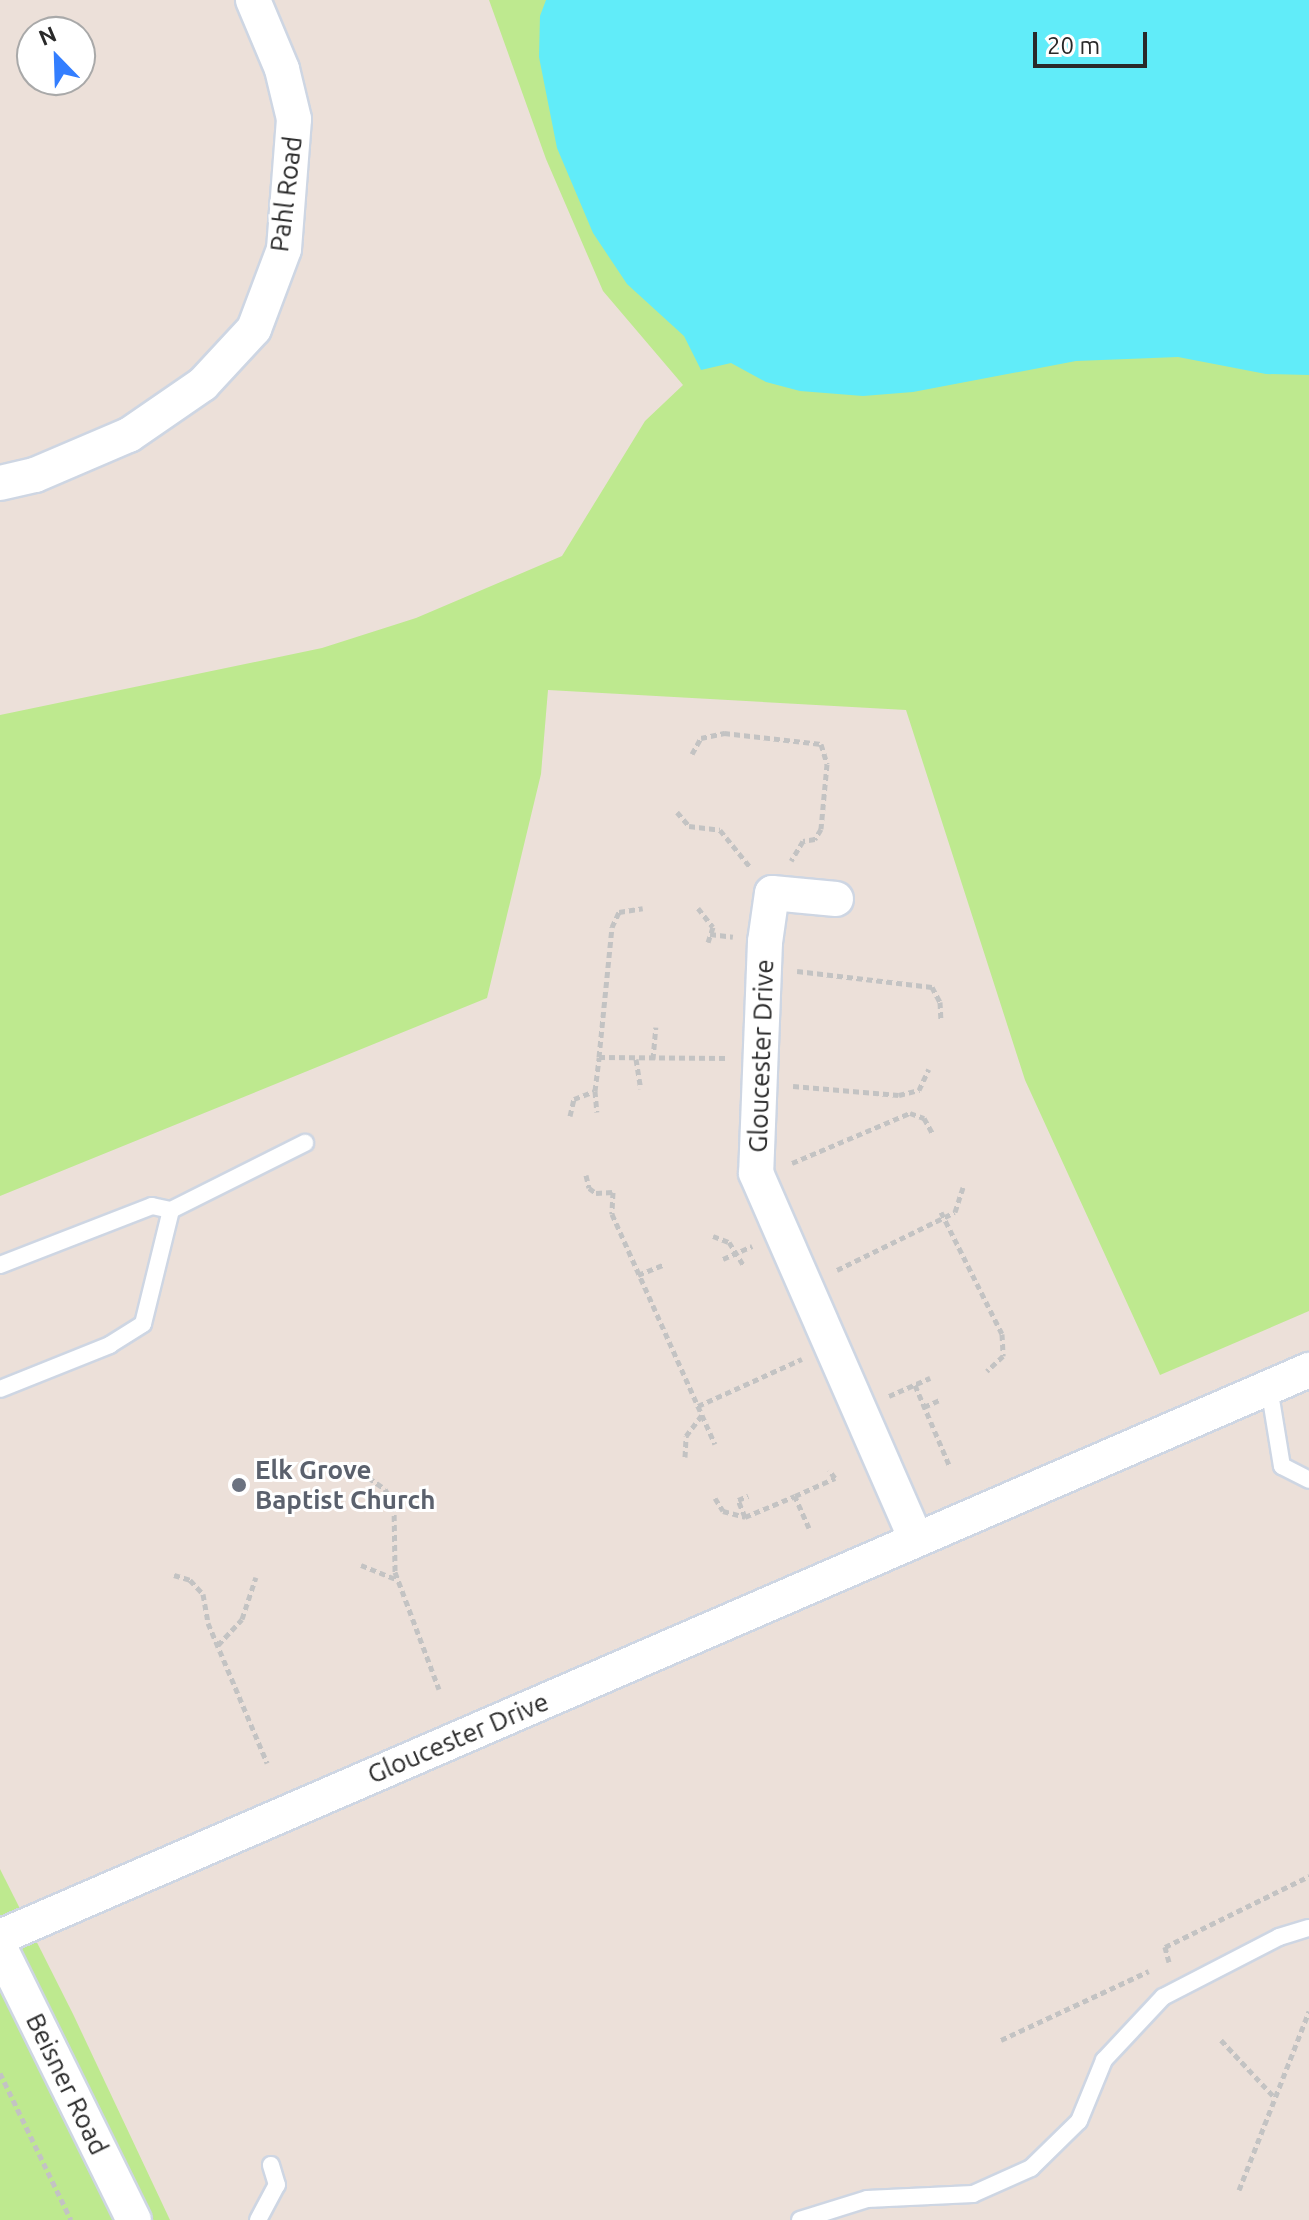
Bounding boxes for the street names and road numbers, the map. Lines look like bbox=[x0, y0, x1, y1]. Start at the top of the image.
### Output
street label: Pahl Road bbox=[263, 134, 309, 254]
street label: Gloucester Drive bbox=[742, 959, 780, 1153]
street label: Gloucester Drive bbox=[363, 1686, 553, 1790]
street label: Beisner Road bbox=[19, 2008, 115, 2160]

